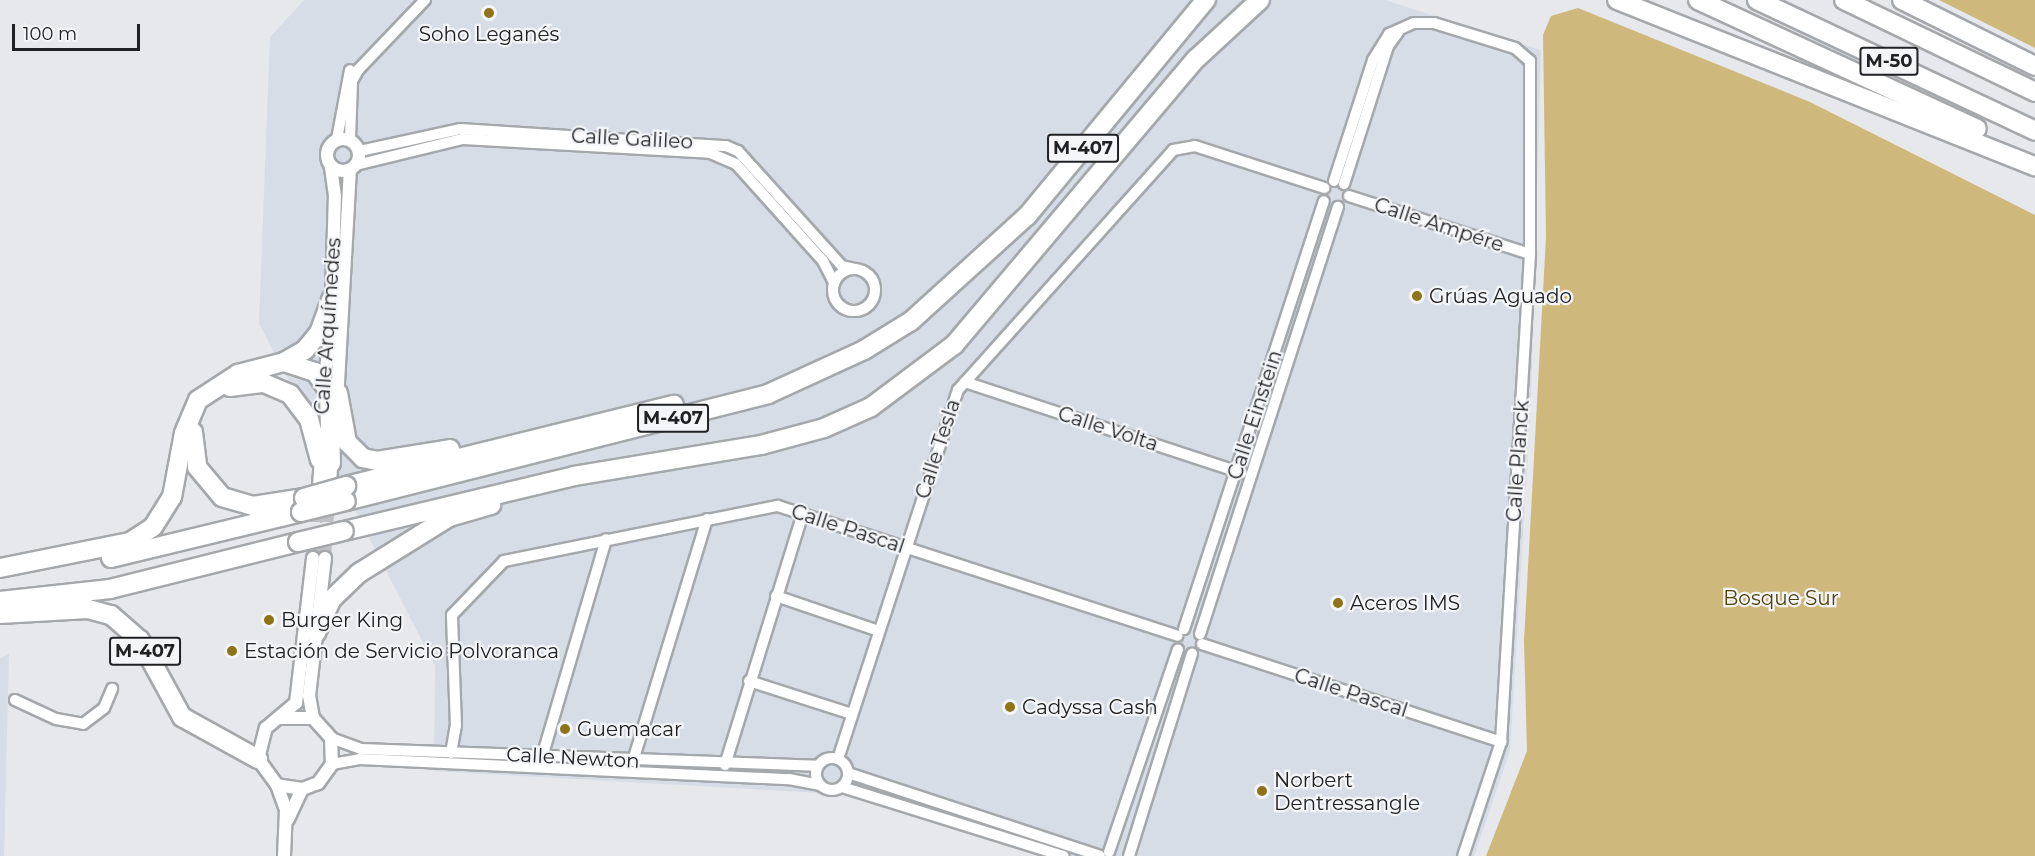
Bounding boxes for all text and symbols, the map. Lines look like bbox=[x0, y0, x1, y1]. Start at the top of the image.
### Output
marker: Soho Leganés bbox=[482, 6, 496, 20]
scale bar bbox=[15, 12, 142, 50]
place label: Soho Leganés bbox=[419, 22, 559, 46]
text: 100 m bbox=[23, 23, 77, 45]
road number: M-50 bbox=[1859, 46, 1919, 76]
street label: Calle Galileo bbox=[570, 124, 694, 154]
road number: M-407 bbox=[1047, 133, 1119, 163]
street label: Calle Ampére bbox=[1371, 193, 1507, 257]
street label: Calle Arquímedes bbox=[310, 237, 346, 415]
place label: Grúas Aguado bbox=[1429, 284, 1572, 308]
marker: Grúas Aguado bbox=[1410, 289, 1424, 303]
street label: Calle Einstein bbox=[1223, 347, 1287, 483]
street label: Calle Tesla bbox=[911, 396, 965, 502]
street label: Calle Planck bbox=[1502, 399, 1534, 523]
street label: Calle Volta bbox=[1055, 402, 1161, 456]
road number: M-407 bbox=[637, 403, 709, 433]
street label: Calle Pascal bbox=[788, 499, 908, 559]
park label: Bosque Sur bbox=[1723, 586, 1839, 610]
place label: Aceros IMS bbox=[1350, 591, 1460, 615]
marker: Aceros IMS bbox=[1331, 596, 1345, 610]
place label: Burger King bbox=[281, 608, 403, 632]
marker: Burger King bbox=[262, 613, 276, 627]
road number: M-407 bbox=[109, 636, 181, 666]
place label: Estación de Servicio Polvoranca bbox=[244, 639, 559, 663]
marker: Estación de Servicio Polvoranca bbox=[225, 644, 239, 658]
street label: Calle Pascal bbox=[1291, 663, 1411, 723]
place label: Cadyssa Cash bbox=[1022, 695, 1158, 719]
marker: Cadyssa Cash bbox=[1003, 700, 1017, 714]
place label: Guemacar bbox=[577, 717, 682, 741]
marker: Guemacar bbox=[558, 722, 572, 736]
street label: Calle Newton bbox=[506, 743, 640, 773]
place label: Norbert Dentressangle bbox=[1274, 768, 1420, 815]
marker: Norbert Dentressangle bbox=[1255, 784, 1269, 798]

